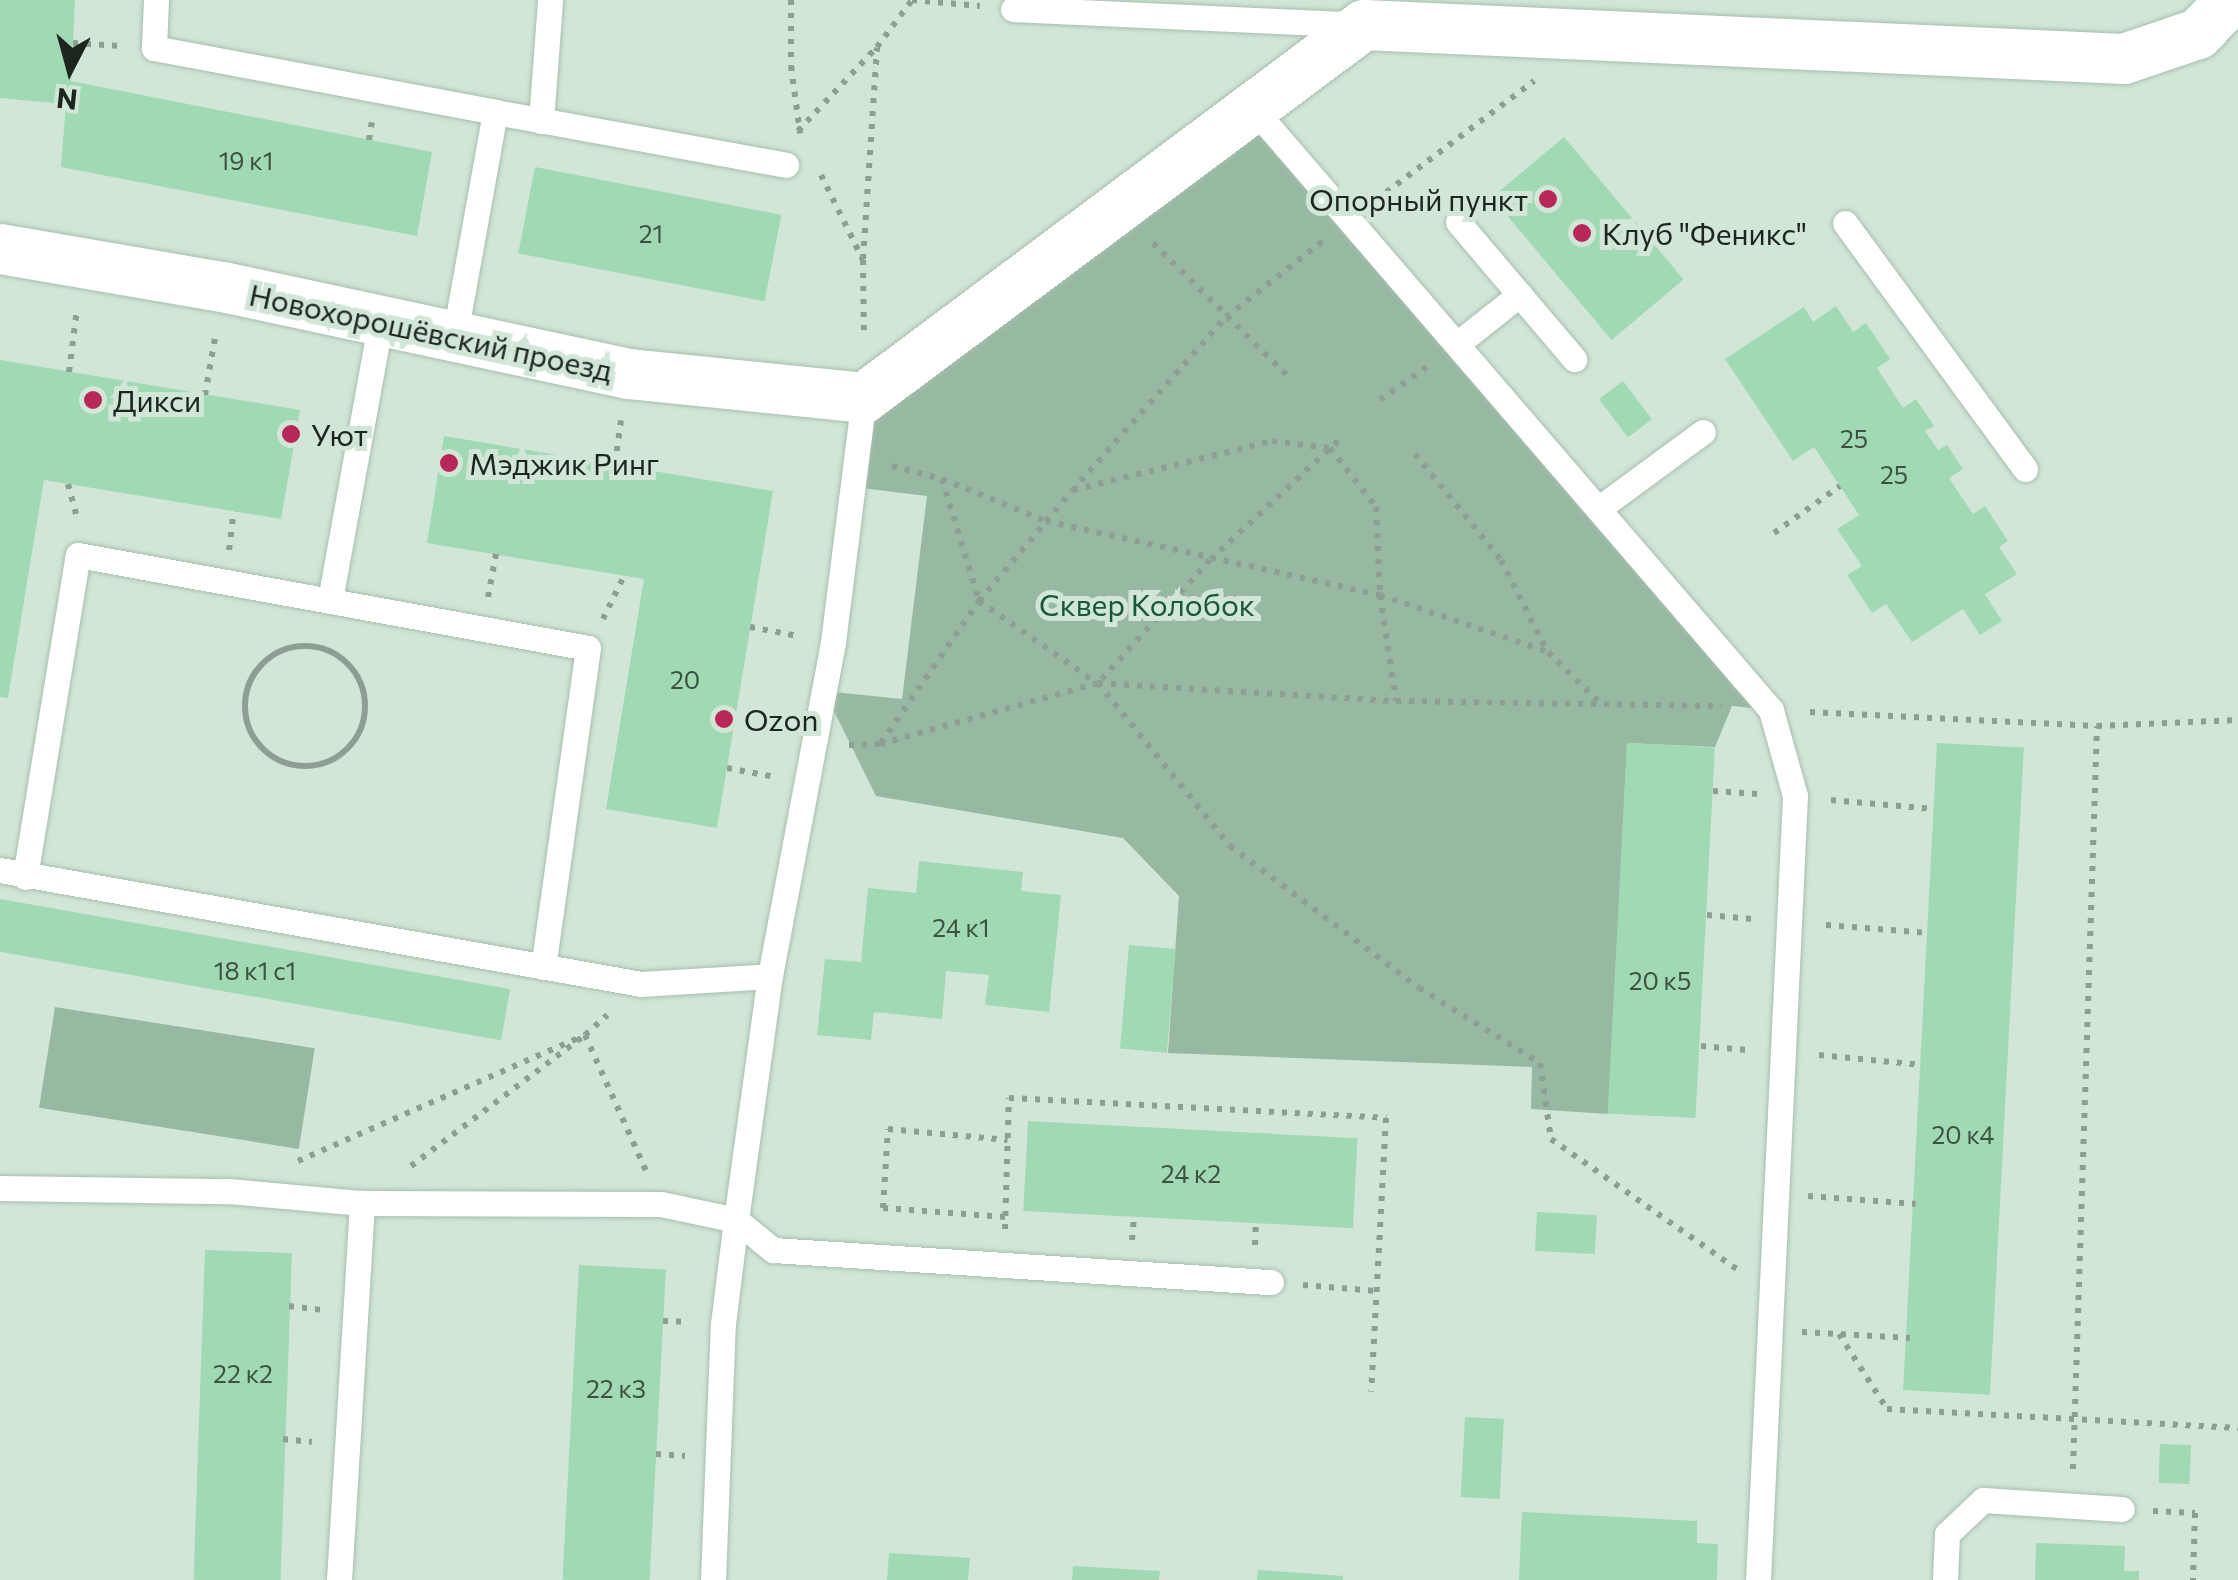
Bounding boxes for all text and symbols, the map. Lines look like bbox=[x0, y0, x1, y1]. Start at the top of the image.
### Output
north arrow bbox=[20, 20, 120, 120]
text: N bbox=[55, 82, 79, 118]
house number: 19 к1 bbox=[219, 145, 273, 175]
place label: Опорный пункт bbox=[1309, 181, 1528, 217]
marker: Опорный пункт bbox=[1537, 188, 1559, 210]
place label: Клуб "Феникс" bbox=[1602, 215, 1807, 251]
house number: 21 bbox=[639, 218, 663, 248]
marker: Клуб "Феникс" bbox=[1571, 222, 1593, 244]
street label: Новохорошёвский проезд bbox=[246, 276, 616, 388]
place label: Дикси bbox=[113, 382, 201, 418]
marker: Дикси bbox=[82, 389, 104, 411]
place label: Уют bbox=[311, 416, 368, 452]
marker: Уют bbox=[280, 423, 302, 445]
house number: 25 bbox=[1840, 423, 1868, 453]
place label: Мэджик Ринг bbox=[469, 445, 659, 481]
marker: Мэджик Ринг bbox=[438, 452, 460, 474]
house number: 25 bbox=[1880, 459, 1908, 489]
park label: Сквер Колобок bbox=[1039, 586, 1255, 622]
house number: 20 bbox=[670, 664, 700, 694]
place label: Ozon bbox=[744, 701, 818, 737]
marker: Ozon bbox=[713, 708, 735, 730]
house number: 24 к1 bbox=[932, 912, 990, 942]
house number: 18 к1 с1 bbox=[214, 955, 296, 985]
house number: 20 к5 bbox=[1629, 965, 1691, 995]
house number: 20 к4 bbox=[1932, 1119, 1994, 1149]
house number: 24 к2 bbox=[1161, 1158, 1221, 1188]
house number: 22 к2 bbox=[213, 1358, 273, 1388]
house number: 22 к3 bbox=[586, 1373, 646, 1403]

